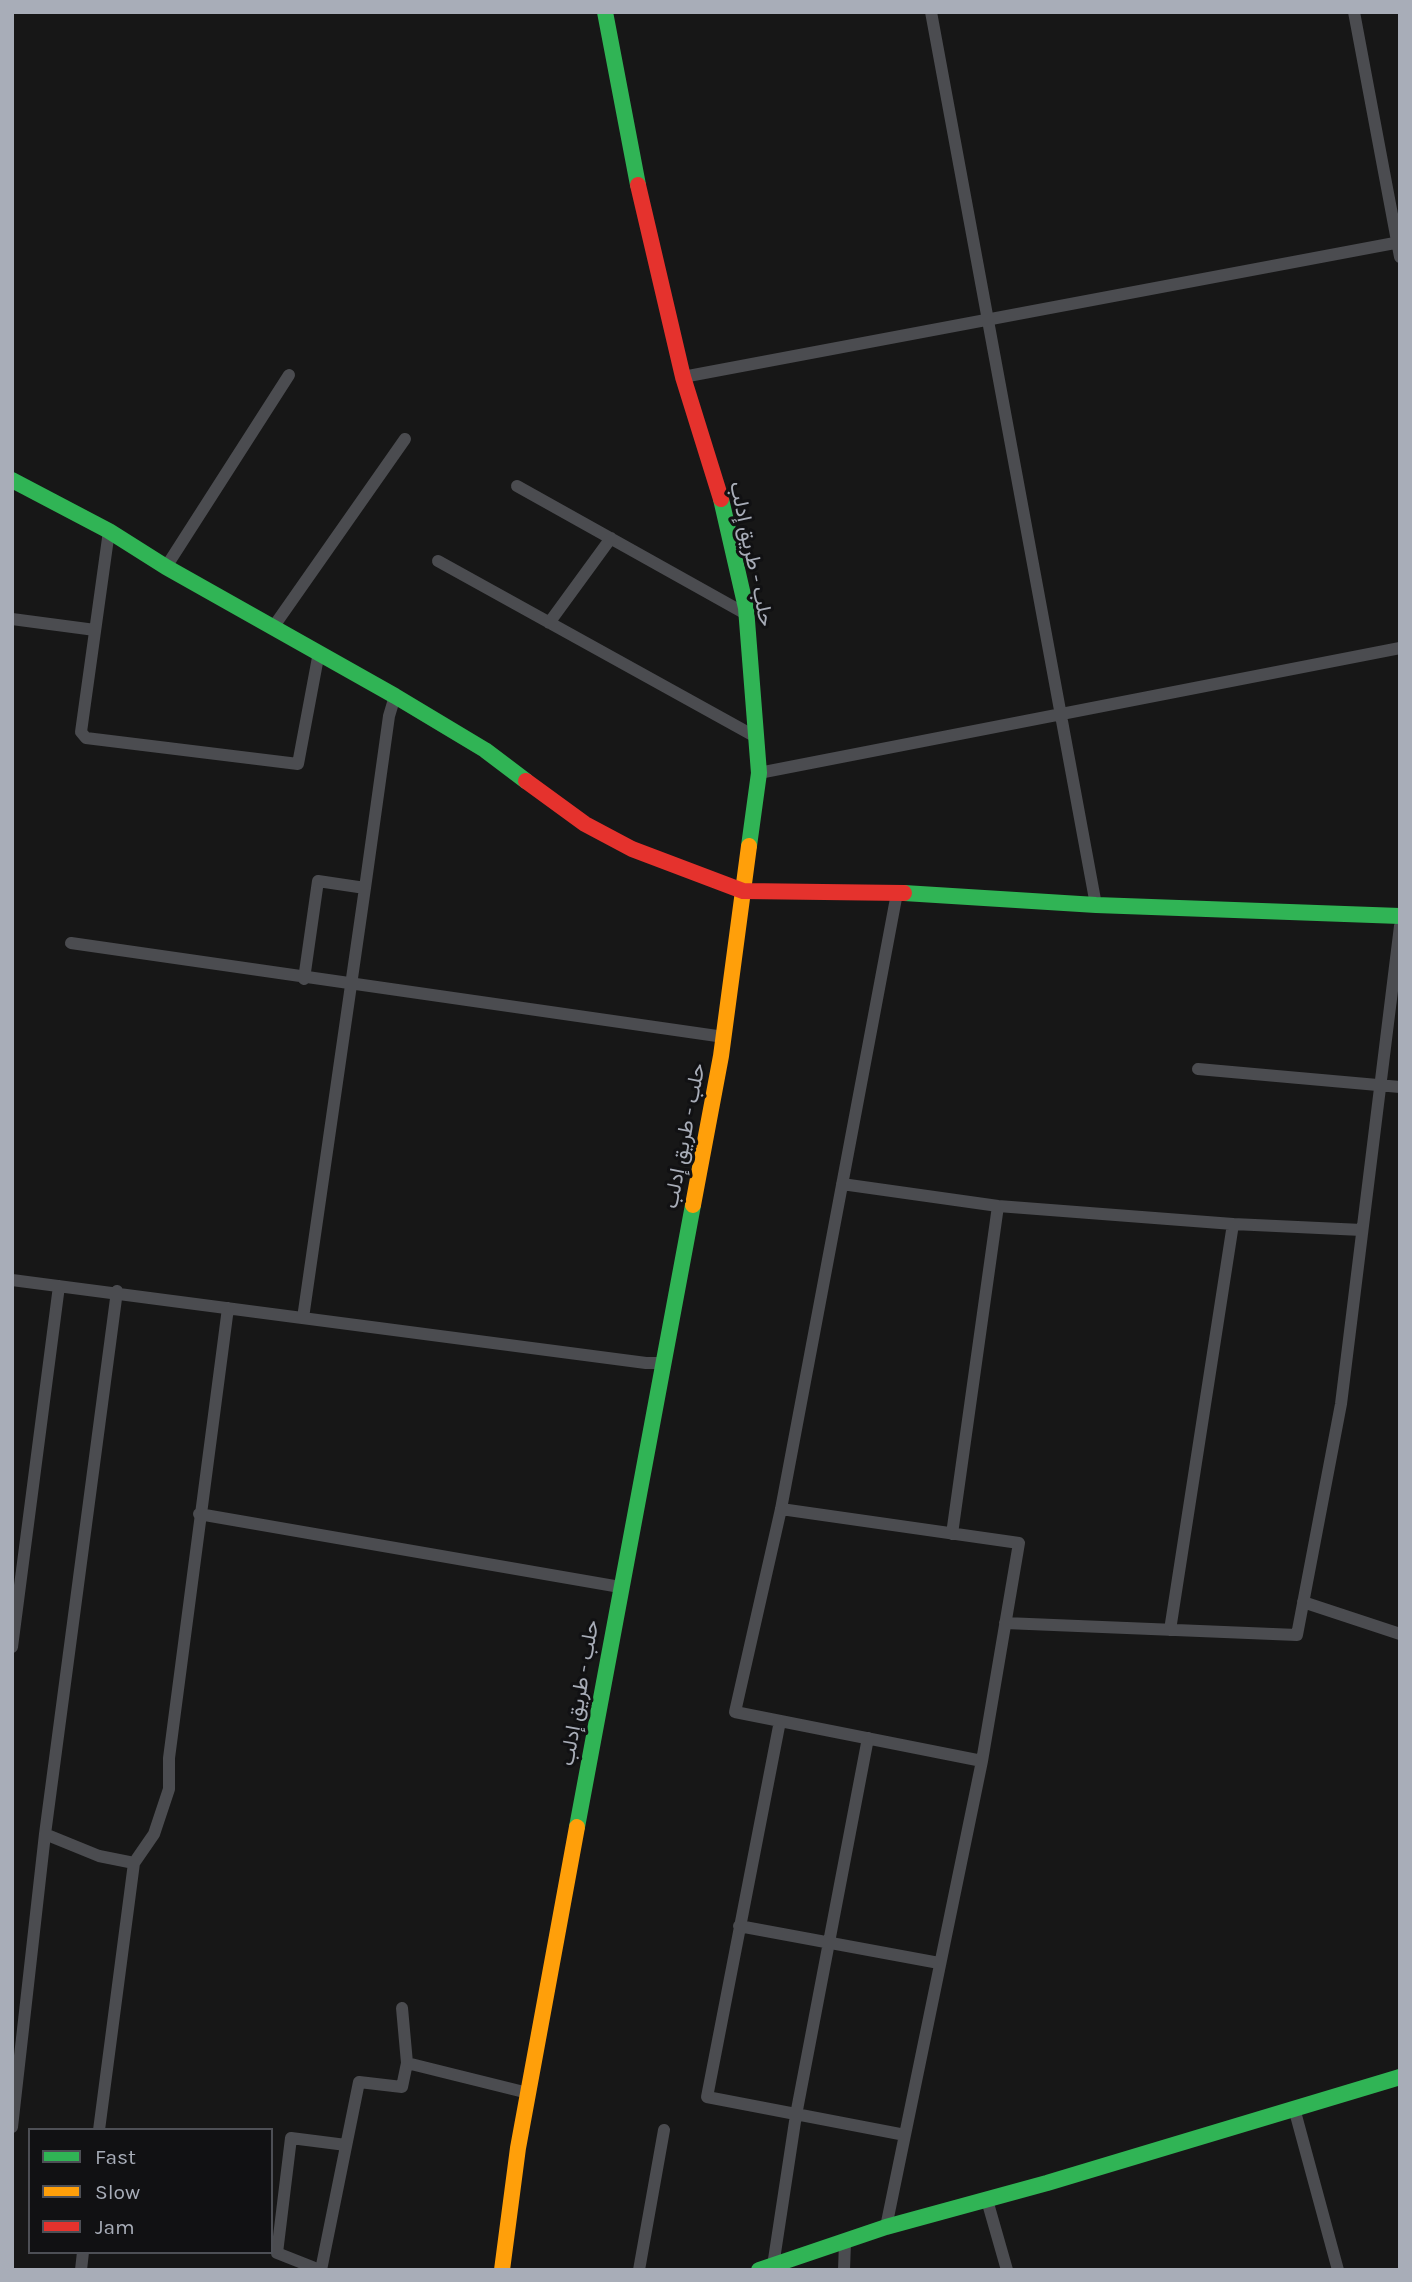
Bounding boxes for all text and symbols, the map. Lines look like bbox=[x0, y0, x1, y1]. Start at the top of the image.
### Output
street label: حلب - طريق إدلب bbox=[723, 479, 779, 629]
street label: حلب - طريق إدلب bbox=[659, 1061, 711, 1211]
street label: حلب - طريق إدلب bbox=[555, 1618, 605, 1768]
legend bbox=[28, 2128, 273, 2254]
text: Fast bbox=[95, 2145, 136, 2169]
text: Slow bbox=[95, 2180, 140, 2204]
text: Jam bbox=[95, 2215, 135, 2239]

